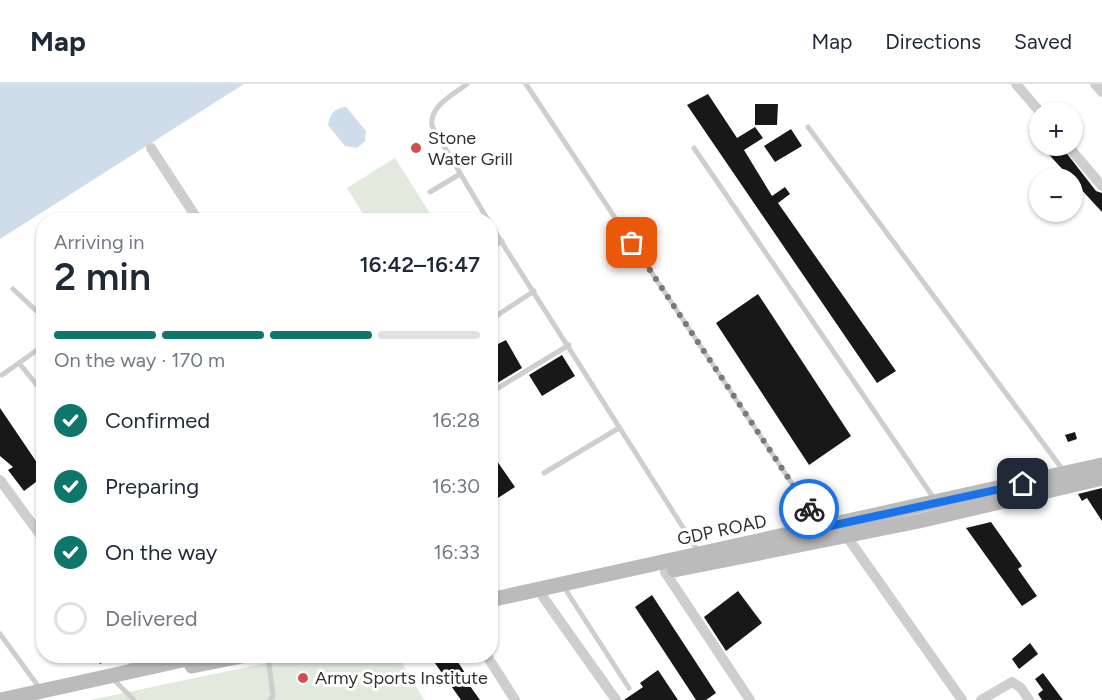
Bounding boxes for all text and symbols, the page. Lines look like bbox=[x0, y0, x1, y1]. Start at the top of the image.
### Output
text: Map bbox=[30, 24, 86, 58]
text: Map bbox=[811, 29, 852, 54]
text: Directions bbox=[885, 29, 981, 54]
text: Saved bbox=[1014, 29, 1072, 54]
map controls bbox=[1029, 102, 1083, 222]
button: + bbox=[1029, 102, 1083, 156]
place label: Stone Water Grill bbox=[428, 127, 513, 170]
marker: Stone Water Grill bbox=[409, 141, 423, 155]
button: − bbox=[1029, 168, 1083, 222]
pin bbox=[606, 217, 657, 268]
icon: bag bbox=[615, 226, 648, 259]
text: Arriving in bbox=[54, 230, 144, 254]
text: 16:42–16:47 bbox=[360, 251, 480, 278]
text: 2 min bbox=[54, 253, 151, 300]
text: On the way · 170 m bbox=[54, 348, 225, 372]
icon: check bbox=[54, 404, 87, 437]
text: Confirmed bbox=[105, 407, 210, 434]
text: 16:28 bbox=[432, 408, 480, 432]
pin bbox=[997, 458, 1048, 509]
icon: home bbox=[1006, 467, 1039, 500]
icon: check bbox=[54, 470, 87, 503]
text: Preparing bbox=[105, 473, 199, 500]
text: 16:30 bbox=[432, 474, 480, 498]
courier bbox=[779, 479, 839, 539]
icon: bike bbox=[793, 493, 826, 526]
street label: GDP ROAD bbox=[675, 510, 769, 550]
icon: check bbox=[54, 536, 87, 569]
text: On the way bbox=[105, 539, 217, 566]
text: 16:33 bbox=[434, 540, 480, 564]
text: Delivered bbox=[105, 605, 198, 632]
place label: Army Sports Institute bbox=[315, 667, 488, 689]
marker: Army Sports Institute bbox=[296, 671, 310, 685]

